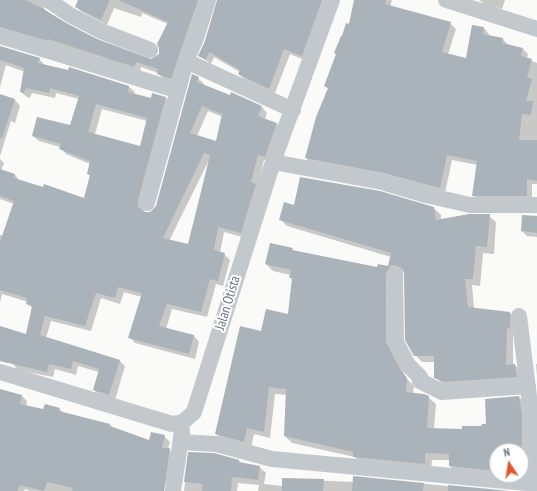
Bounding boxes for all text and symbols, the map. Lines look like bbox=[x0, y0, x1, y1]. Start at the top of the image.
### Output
street label: Jalan Otista bbox=[212, 274, 244, 332]
north arrow bbox=[489, 443, 529, 483]
text: N bbox=[502, 445, 511, 460]

